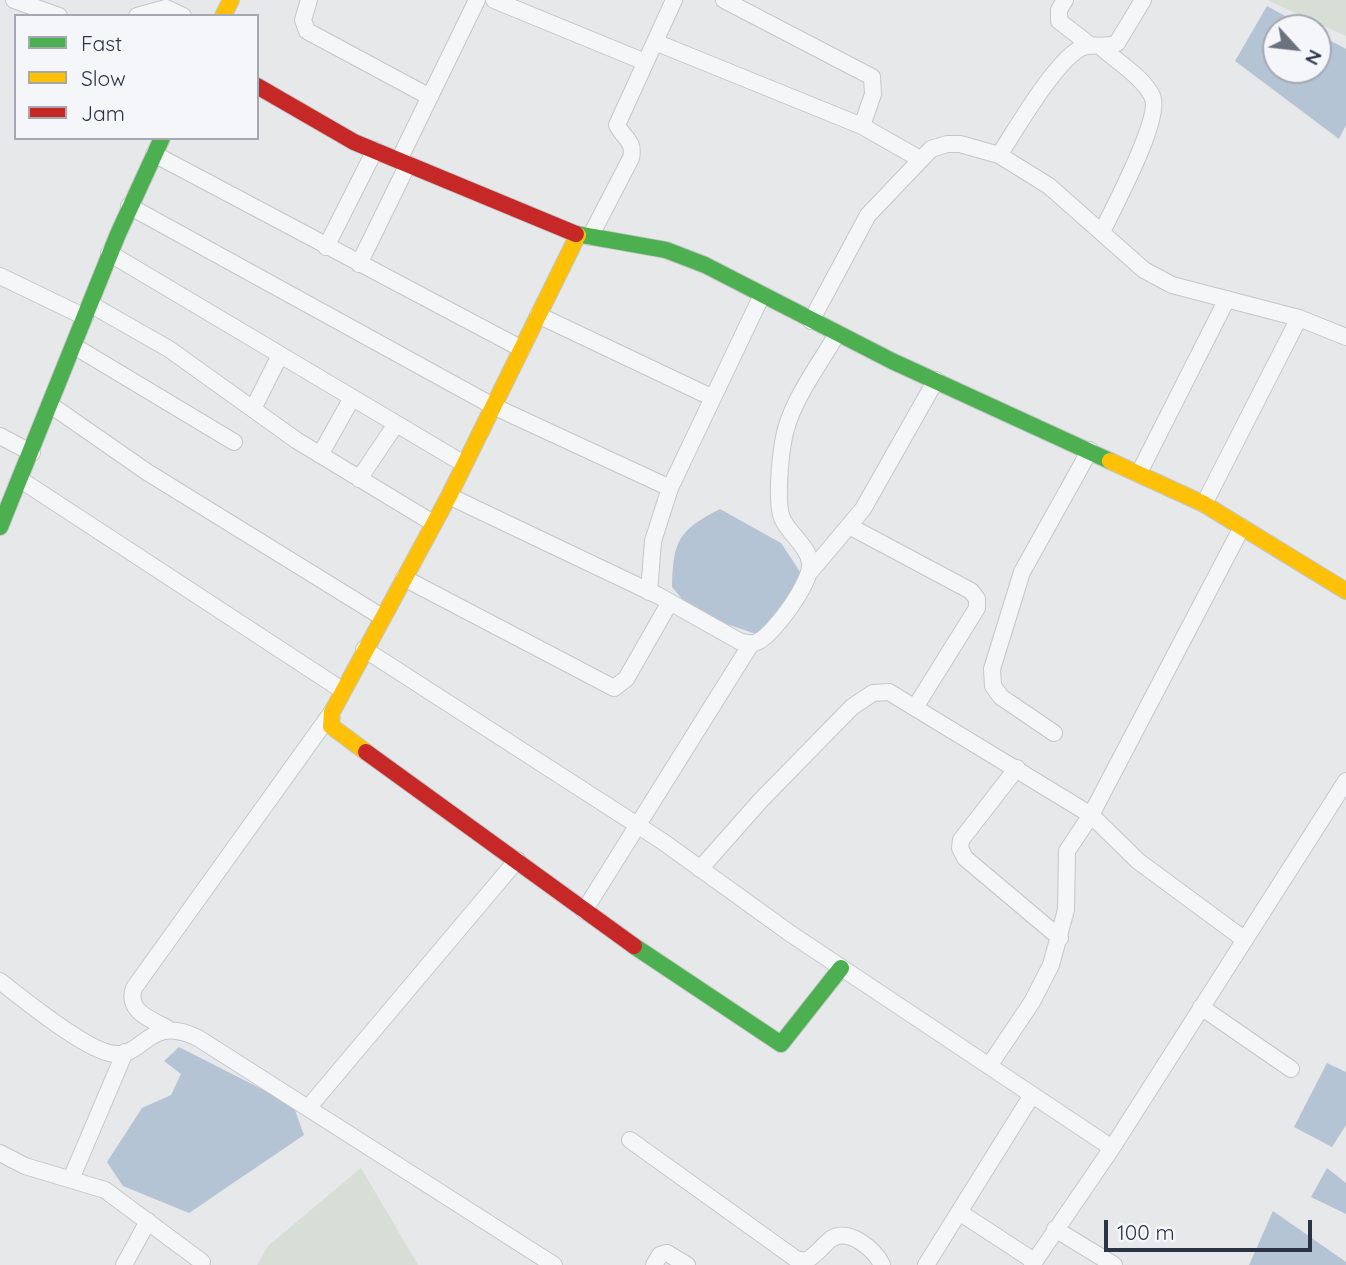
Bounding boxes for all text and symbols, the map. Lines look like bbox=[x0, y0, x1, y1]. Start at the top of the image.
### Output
legend bbox=[14, 14, 259, 140]
north arrow bbox=[1262, 14, 1332, 84]
text: Fast bbox=[81, 30, 122, 56]
text: N bbox=[1300, 46, 1328, 69]
text: Slow bbox=[81, 65, 126, 91]
text: Jam bbox=[81, 100, 125, 126]
scale bar bbox=[1108, 1206, 1316, 1250]
text: 100 m bbox=[1117, 1219, 1175, 1245]

